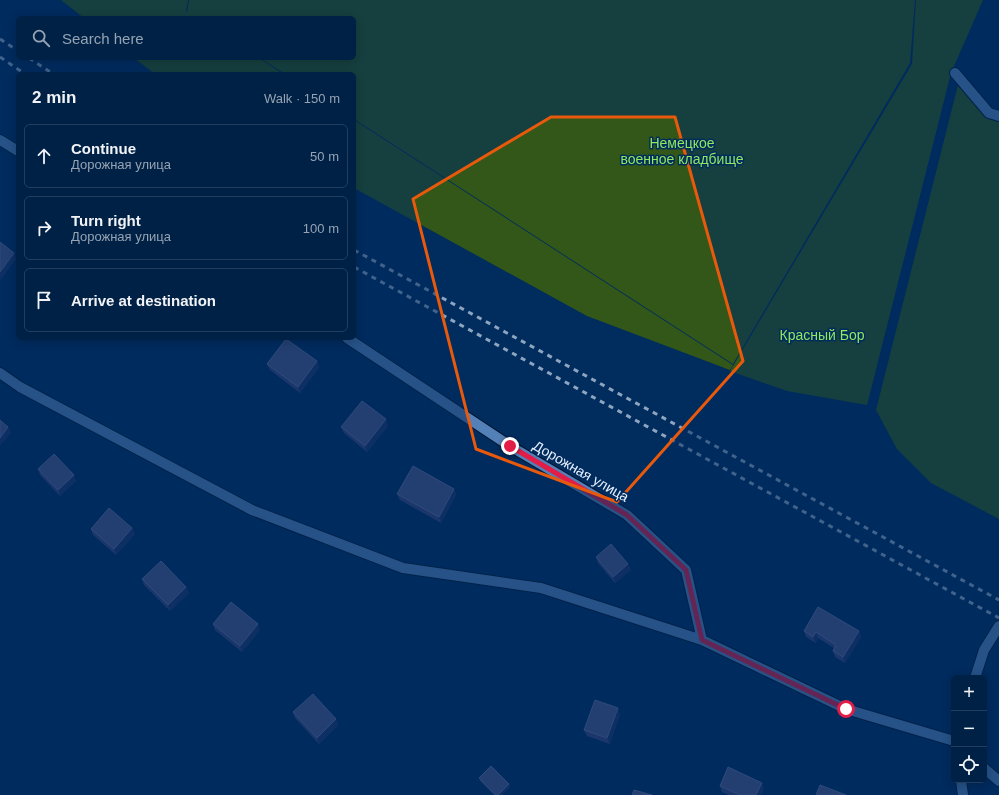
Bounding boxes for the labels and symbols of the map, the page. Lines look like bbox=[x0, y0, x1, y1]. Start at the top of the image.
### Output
park label: Немецкое военное кладбище bbox=[620, 135, 744, 167]
park label: Красный Бор bbox=[780, 327, 865, 343]
route end bbox=[501, 437, 519, 455]
street label: Дорожная улица bbox=[530, 437, 632, 505]
route start bbox=[837, 700, 855, 718]

